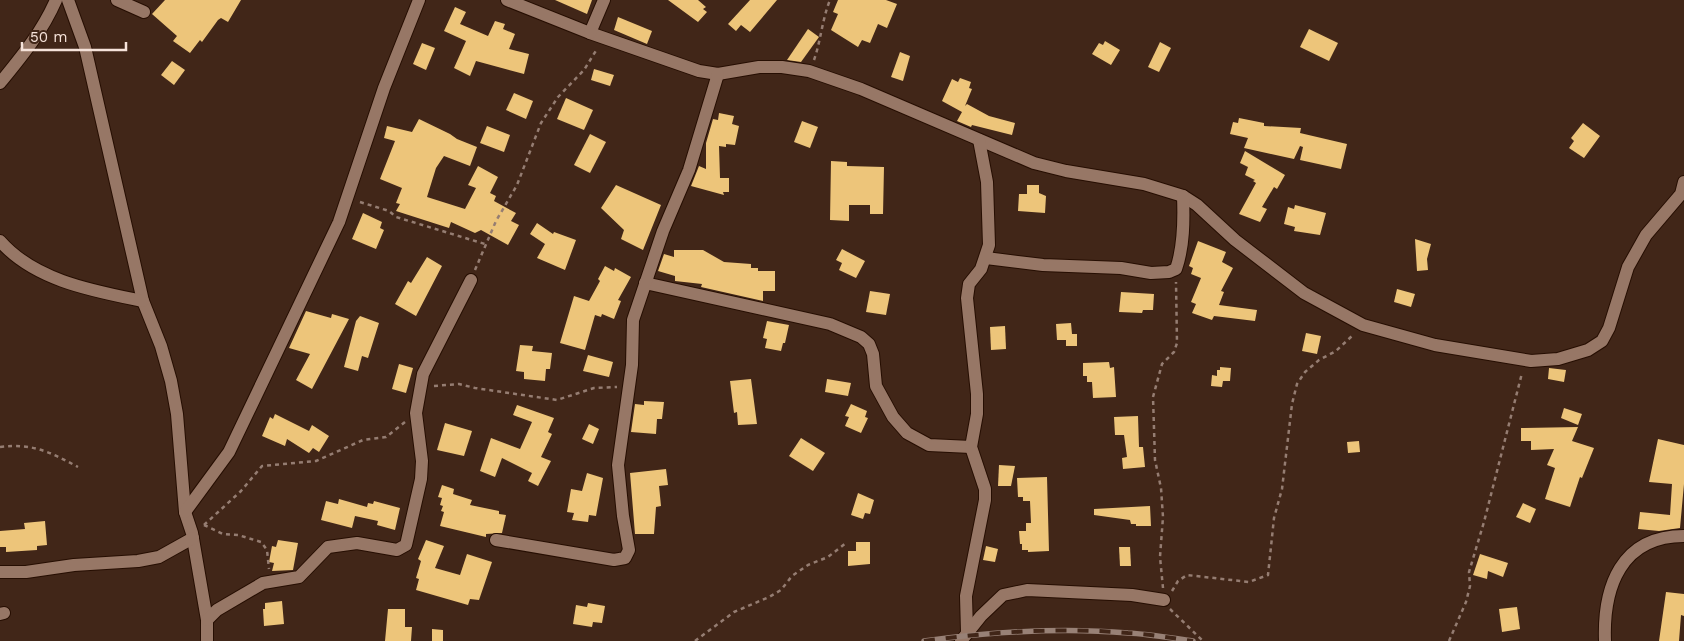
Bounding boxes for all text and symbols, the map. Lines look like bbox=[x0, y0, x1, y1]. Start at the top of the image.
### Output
scale bar bbox=[22, 20, 126, 52]
text: 50 m bbox=[30, 28, 67, 46]

